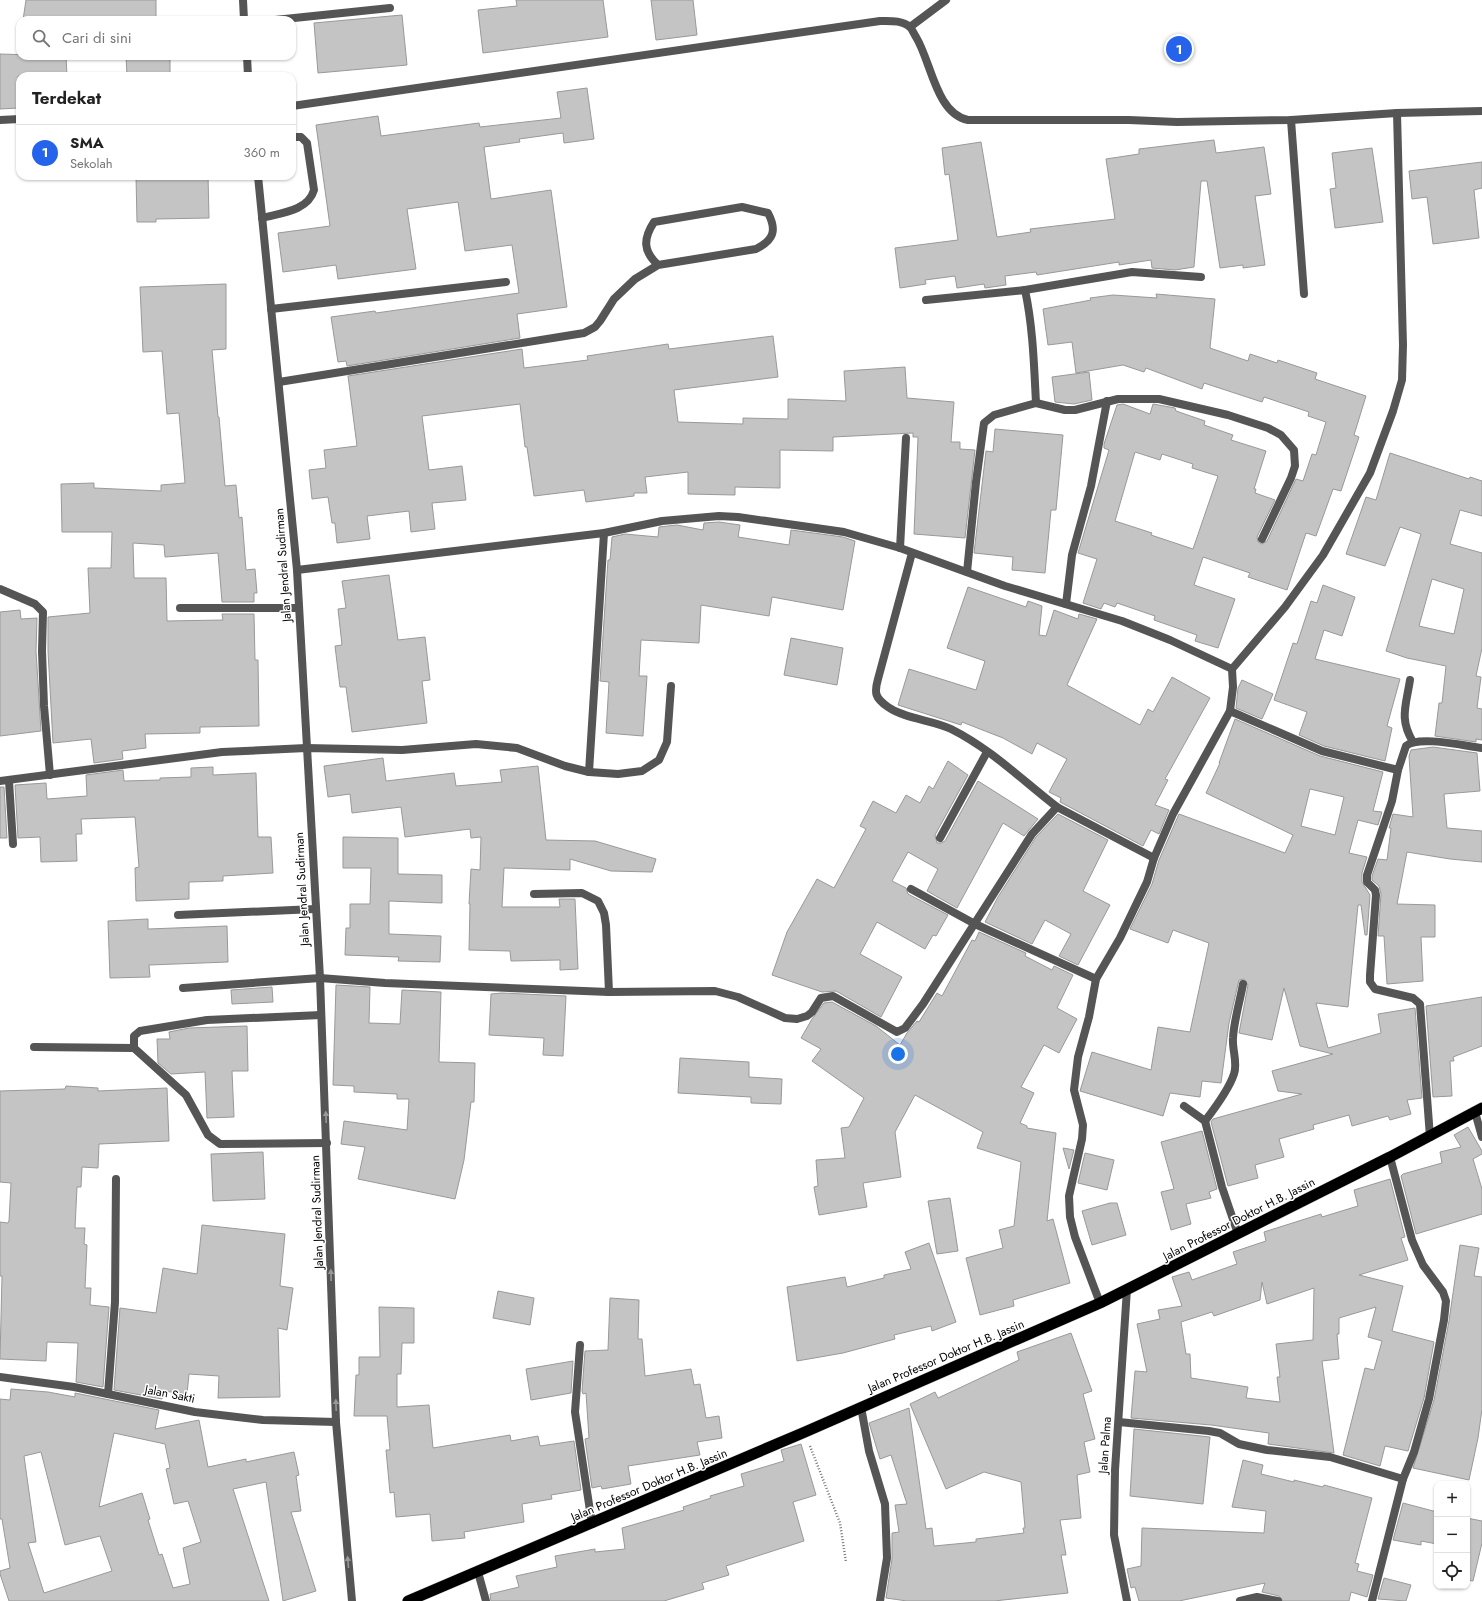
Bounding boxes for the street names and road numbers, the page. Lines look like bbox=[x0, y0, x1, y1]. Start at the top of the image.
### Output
street label: Jalan Jendral Sudirman bbox=[270, 508, 296, 624]
street label: Jalan Jendral Sudirman bbox=[290, 832, 314, 948]
street label: Jalan Jendral Sudirman bbox=[306, 1155, 328, 1271]
street label: Jalan Professor Doktor H.B. Jassin bbox=[1158, 1173, 1318, 1266]
street label: Jalan Professor Doktor H.B. Jassin bbox=[863, 1315, 1027, 1398]
street label: Jalan Sakti bbox=[141, 1380, 197, 1408]
street label: Jalan Palma bbox=[1094, 1416, 1116, 1476]
street label: Jalan Professor Doktor H.B. Jassin bbox=[566, 1444, 730, 1527]

